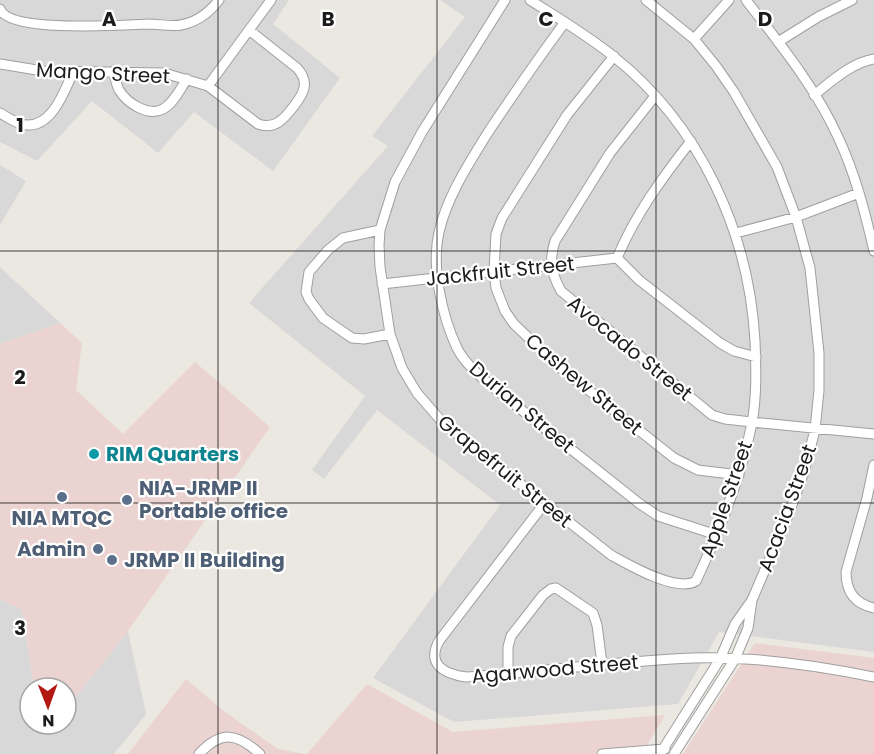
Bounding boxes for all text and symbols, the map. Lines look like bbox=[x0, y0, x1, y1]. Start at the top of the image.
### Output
text: A bbox=[102, 5, 117, 33]
text: B bbox=[321, 5, 335, 33]
text: C bbox=[538, 5, 554, 33]
text: D bbox=[758, 5, 772, 33]
street label: Mango Street bbox=[35, 56, 171, 90]
text: 1 bbox=[16, 111, 24, 139]
street label: Jackfruit Street bbox=[424, 249, 576, 293]
street label: Avocado Street bbox=[562, 289, 698, 407]
street label: Cashew Street bbox=[519, 327, 649, 441]
street label: Durian Street bbox=[463, 355, 581, 459]
text: 2 bbox=[14, 363, 26, 391]
street label: Grapefruit Street bbox=[432, 408, 578, 534]
street label: Apple Street bbox=[693, 437, 759, 561]
place label: RIM Quarters bbox=[106, 440, 239, 468]
street label: Acacia Street bbox=[751, 440, 823, 576]
marker: RIM Quarters bbox=[87, 447, 101, 461]
place label: NIA-JRMP II Portable office bbox=[139, 474, 288, 525]
marker: NIA MTQC bbox=[55, 490, 69, 504]
marker: NIA-JRMP II Portable office bbox=[120, 493, 134, 507]
place label: NIA MTQC bbox=[11, 504, 113, 532]
place label: Admin bbox=[17, 535, 86, 563]
marker: Admin bbox=[91, 542, 105, 556]
place label: JRMP II Building bbox=[124, 546, 285, 574]
marker: JRMP II Building bbox=[105, 553, 119, 567]
text: 3 bbox=[14, 614, 26, 642]
street label: Agarwood Street bbox=[470, 648, 640, 690]
north arrow bbox=[18, 676, 78, 736]
text: N bbox=[42, 709, 54, 732]

